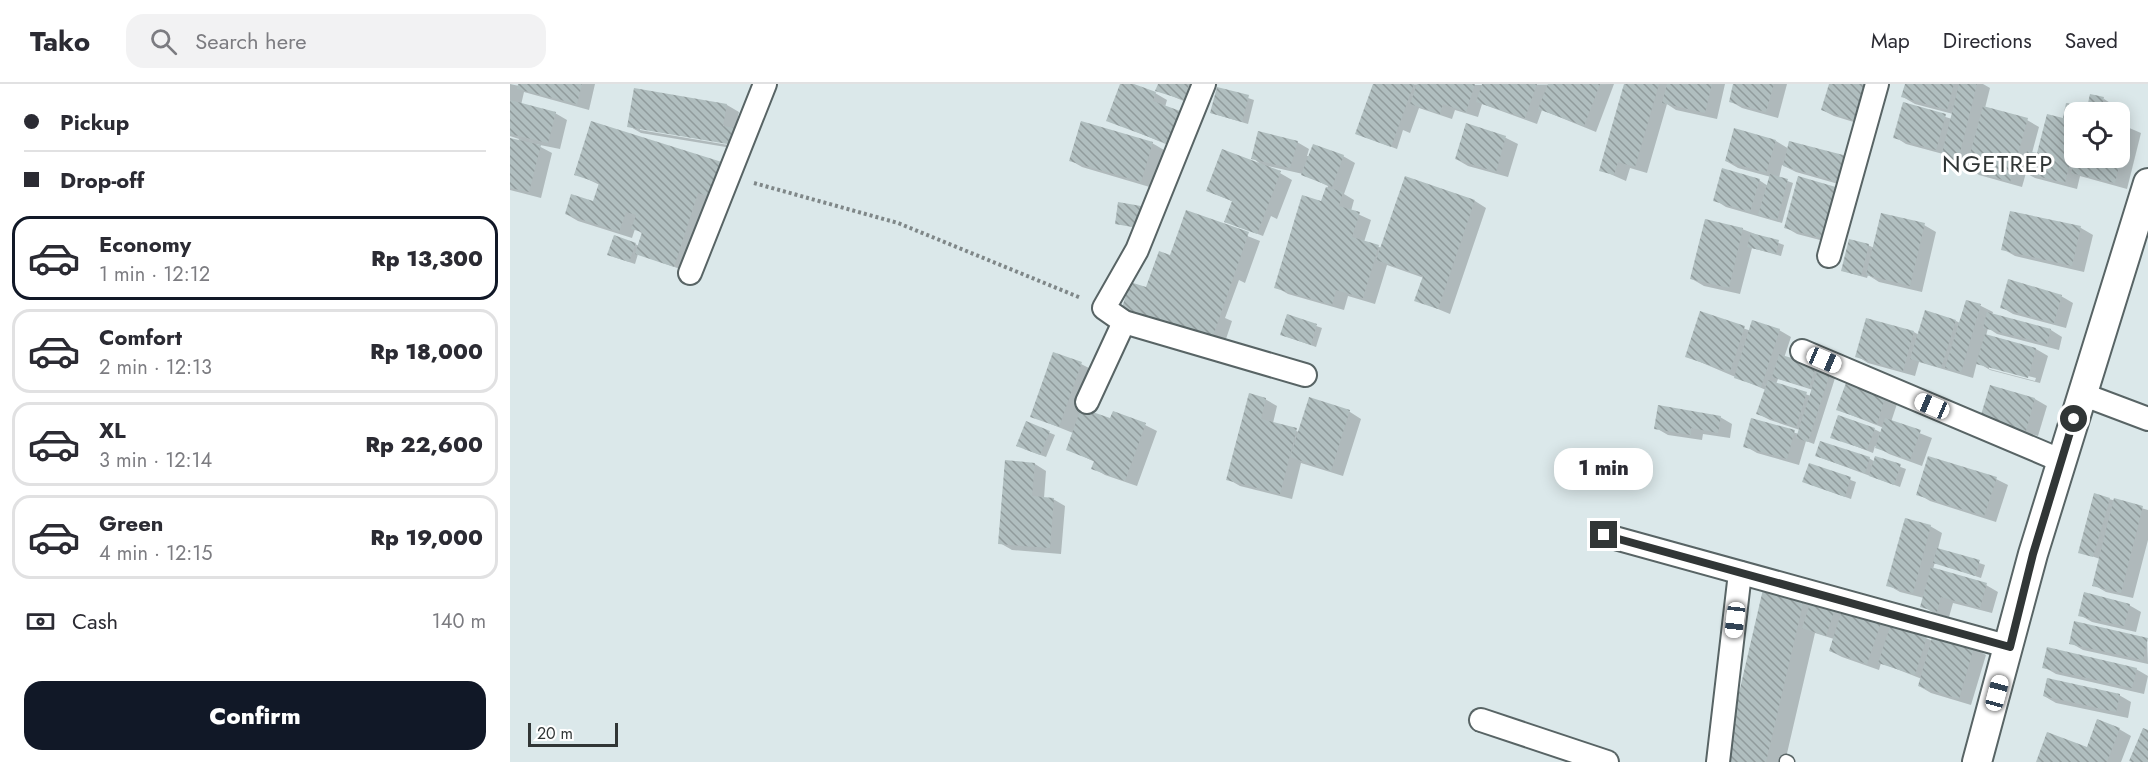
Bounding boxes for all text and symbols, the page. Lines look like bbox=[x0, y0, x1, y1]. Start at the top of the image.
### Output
search box bbox=[126, 14, 546, 68]
text: Tako bbox=[30, 21, 90, 62]
icon: search bbox=[147, 25, 180, 58]
text: Search here bbox=[195, 25, 307, 57]
text: Map bbox=[1871, 26, 1910, 56]
text: Directions bbox=[1943, 26, 2032, 56]
text: Saved bbox=[2065, 26, 2118, 56]
map controls bbox=[2064, 102, 2130, 168]
button: locate bbox=[2064, 102, 2130, 168]
text: Pickup bbox=[60, 106, 129, 138]
district label: NGETREP bbox=[1942, 146, 2054, 181]
text: Drop-off bbox=[60, 164, 144, 196]
text: Economy bbox=[99, 228, 191, 260]
icon: car bbox=[27, 231, 81, 285]
text: Rp 13,300 bbox=[371, 242, 483, 274]
text: 1 min · 12:12 bbox=[99, 260, 210, 289]
text: Comfort bbox=[99, 321, 182, 353]
icon: car bbox=[27, 324, 81, 378]
text: Rp 18,000 bbox=[370, 335, 483, 367]
car bbox=[1804, 345, 1844, 375]
text: 2 min · 12:13 bbox=[99, 353, 212, 382]
car bbox=[1912, 391, 1952, 421]
route start bbox=[2060, 405, 2087, 432]
text: XL bbox=[99, 414, 126, 446]
icon: car bbox=[27, 417, 81, 471]
text: Rp 22,600 bbox=[365, 428, 483, 460]
text: 3 min · 12:14 bbox=[99, 446, 212, 475]
callout: 1 min bbox=[1554, 448, 1654, 490]
text: 1 min bbox=[1578, 454, 1629, 483]
text: Green bbox=[99, 507, 163, 539]
icon: car bbox=[27, 510, 81, 564]
text: Rp 19,000 bbox=[370, 521, 483, 553]
route end bbox=[1590, 521, 1617, 548]
text: 4 min · 12:15 bbox=[99, 539, 213, 568]
car bbox=[1724, 601, 1746, 639]
icon: cash bbox=[24, 605, 57, 638]
text: Cash bbox=[72, 605, 118, 637]
text: 140 m bbox=[432, 607, 486, 636]
car bbox=[1984, 673, 2010, 713]
button: Confirm bbox=[24, 681, 486, 750]
scale bar bbox=[528, 720, 618, 748]
text: 20 m bbox=[537, 722, 573, 745]

